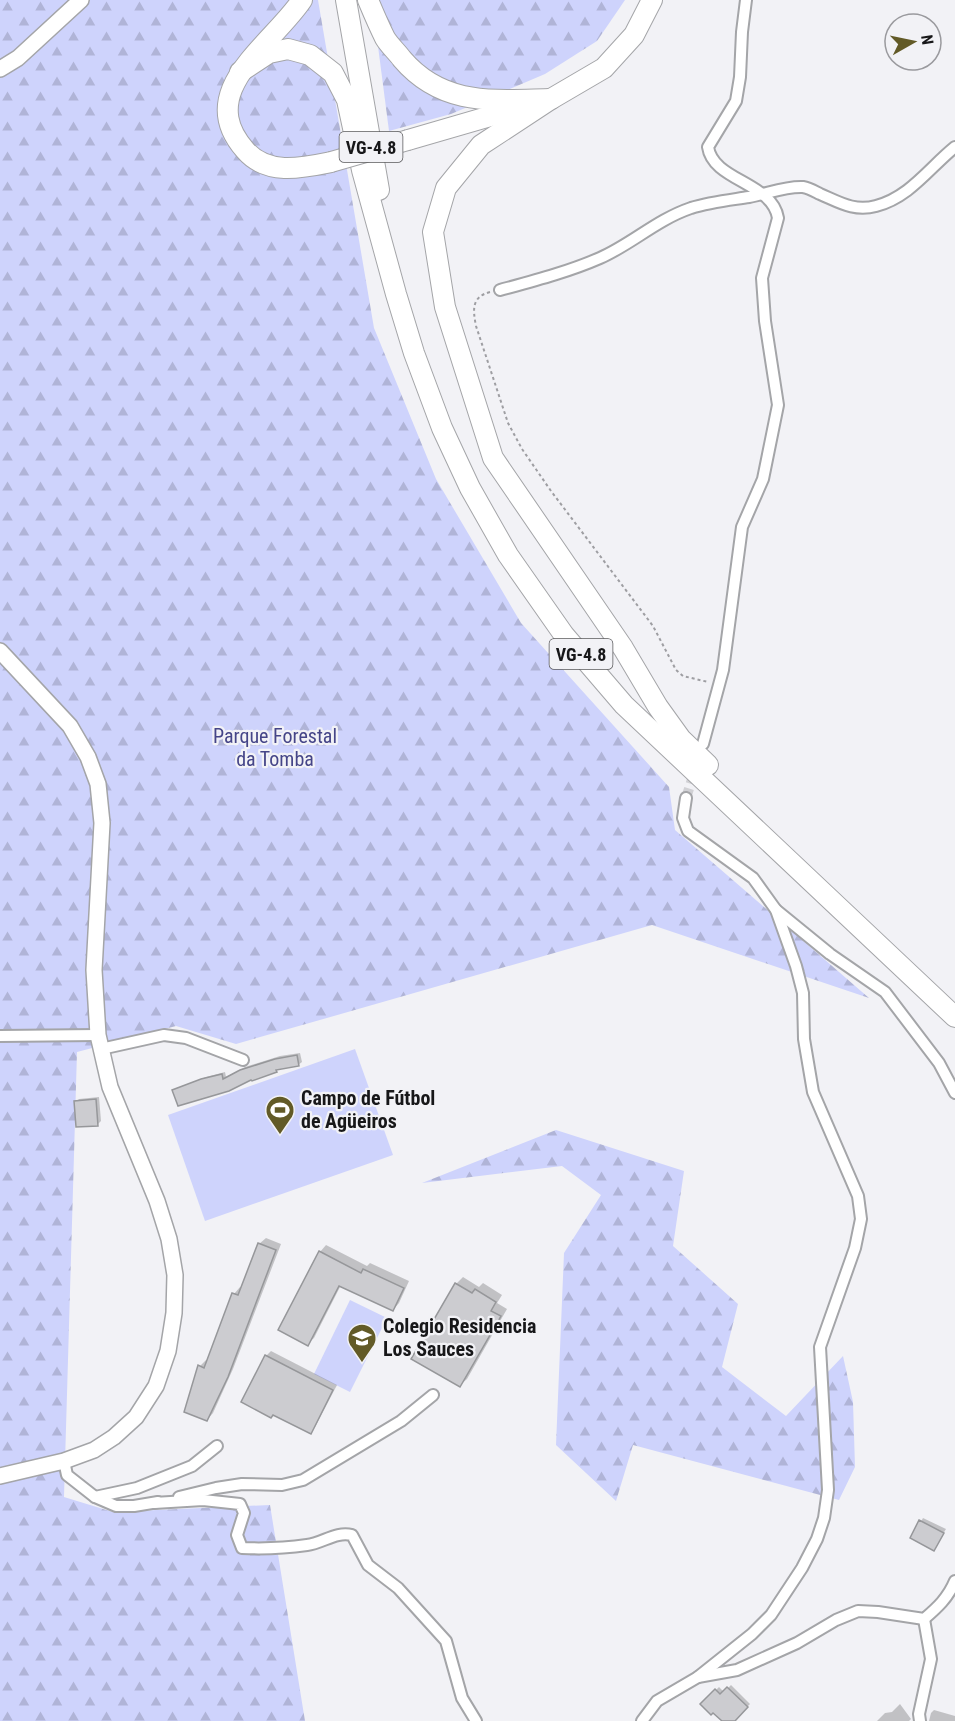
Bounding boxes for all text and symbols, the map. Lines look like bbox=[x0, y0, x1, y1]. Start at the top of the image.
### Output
north arrow bbox=[883, 12, 943, 72]
text: N bbox=[917, 33, 937, 46]
road number: VG-4.8 bbox=[340, 132, 403, 162]
road number: VG-4.8 bbox=[550, 639, 612, 669]
park label: Parque Forestal da Tomba bbox=[213, 724, 337, 771]
place label: Campo de Fútbol de Agüeiros bbox=[301, 1086, 435, 1133]
sports icon: Campo de Fútbol de Agüeiros bbox=[264, 1094, 296, 1136]
place label: Colegio Residencia Los Sauces bbox=[383, 1314, 536, 1361]
school or university icon: Colegio Residencia Los Sauces bbox=[346, 1322, 378, 1364]

